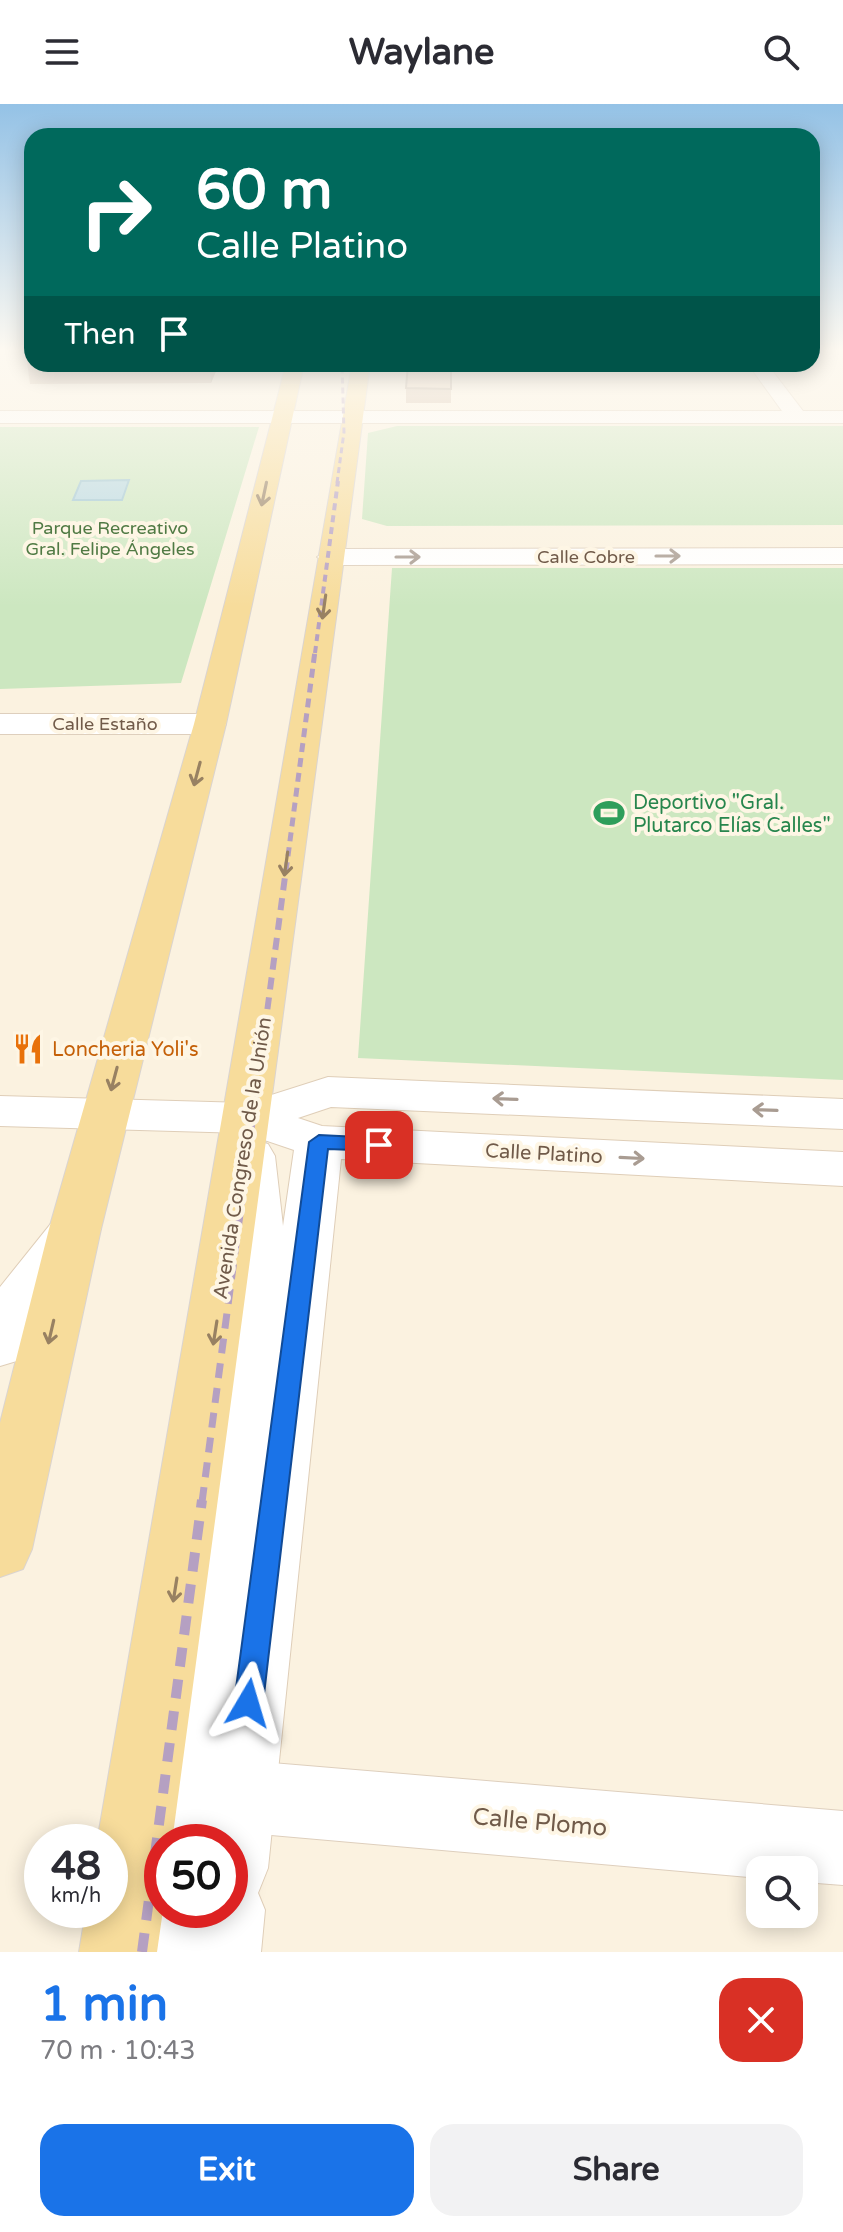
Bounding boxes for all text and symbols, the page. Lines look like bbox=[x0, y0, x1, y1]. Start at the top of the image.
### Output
icon: menu bbox=[40, 30, 84, 74]
icon: search bbox=[759, 30, 803, 74]
text: Waylane bbox=[349, 31, 494, 74]
text: 60 m bbox=[196, 157, 332, 224]
icon: right bbox=[64, 160, 168, 264]
text: Calle Platino bbox=[196, 225, 408, 268]
icon: arrive bbox=[152, 312, 196, 356]
text: Then bbox=[64, 316, 136, 353]
one-way arrow bbox=[256, 481, 271, 506]
park label: Parque Recreativo Gral. Felipe Ángeles bbox=[25, 517, 195, 560]
street label: Calle Cobre bbox=[537, 546, 635, 568]
one-way arrow bbox=[654, 548, 681, 564]
one-way arrow bbox=[394, 549, 421, 565]
one-way arrow bbox=[316, 594, 331, 619]
street label: Calle Estaño bbox=[52, 713, 158, 735]
one-way arrow bbox=[188, 761, 203, 787]
place label: Deportivo "Gral. Plutarco Elías Calles" bbox=[633, 791, 831, 838]
sports icon: Deportivo "Gral. Plutarco Elías Calles" bbox=[592, 796, 626, 830]
one-way arrow bbox=[278, 851, 293, 876]
street label: Avenida Congreso de la Unión bbox=[209, 1015, 277, 1301]
restaurant icon: Loncheria Yoli's bbox=[11, 1032, 45, 1066]
place label: Loncheria Yoli's bbox=[52, 1038, 199, 1062]
one-way arrow bbox=[106, 1066, 121, 1092]
one-way arrow bbox=[492, 1092, 519, 1107]
one-way arrow bbox=[752, 1103, 779, 1118]
pin bbox=[345, 1111, 413, 1179]
icon: arrive bbox=[357, 1123, 401, 1167]
street label: Calle Platino bbox=[484, 1139, 603, 1169]
one-way arrow bbox=[618, 1150, 645, 1165]
one-way arrow bbox=[42, 1319, 57, 1345]
one-way arrow bbox=[207, 1320, 222, 1345]
one-way arrow bbox=[166, 1577, 181, 1602]
position arrow bbox=[206, 1661, 290, 1745]
street label: Calle Plomo bbox=[471, 1802, 609, 1843]
speed limit sign: 50 bbox=[144, 1824, 248, 1928]
text: 48 bbox=[51, 1842, 101, 1890]
map controls bbox=[746, 1856, 818, 1928]
button: search bbox=[746, 1856, 818, 1928]
text: km/h bbox=[51, 1884, 101, 1908]
text: 1 min bbox=[40, 1976, 168, 2034]
button: close bbox=[719, 1978, 803, 2062]
text: 70 m · 10:43 bbox=[40, 2035, 196, 2066]
button: Exit bbox=[40, 2124, 414, 2216]
button: Share bbox=[430, 2124, 803, 2216]

